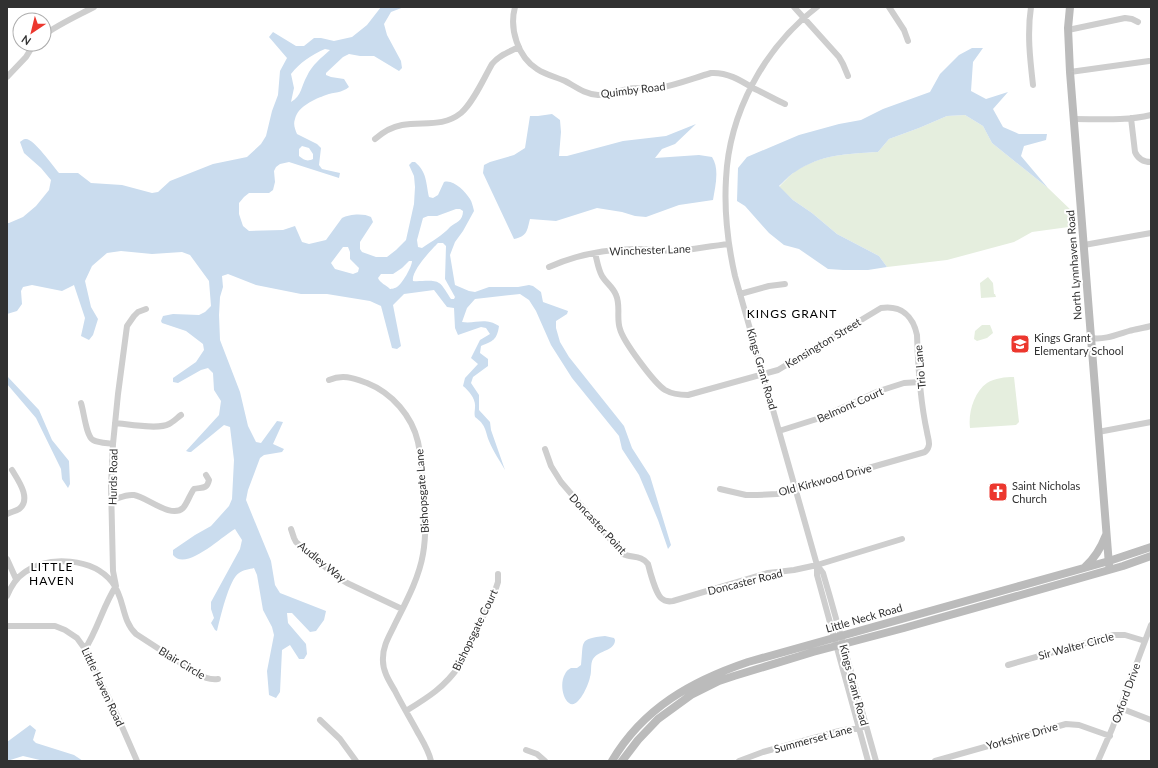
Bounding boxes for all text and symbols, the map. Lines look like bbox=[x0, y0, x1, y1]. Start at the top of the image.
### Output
north arrow bbox=[12, 12, 52, 52]
text: N bbox=[19, 33, 33, 48]
street label: Quimby Road bbox=[600, 79, 666, 100]
street label: North Lynnhaven Road bbox=[1063, 210, 1084, 320]
street label: Winchester Lane bbox=[609, 242, 691, 257]
district label: KINGS GRANT bbox=[747, 306, 837, 321]
street label: Kensington Street bbox=[782, 315, 863, 370]
street label: Kings Grant Road bbox=[745, 327, 780, 411]
place label: Kings Grant Elementary School bbox=[1034, 331, 1124, 357]
school or university icon: Kings Grant Elementary School bbox=[1009, 333, 1031, 355]
street label: Trio Lane bbox=[911, 344, 928, 390]
street label: Belmont Court bbox=[815, 384, 885, 425]
street label: Bishopsgate Lane bbox=[412, 448, 431, 534]
street label: Hurds Road bbox=[106, 449, 119, 505]
street label: Old Kirkwood Drive bbox=[777, 461, 873, 498]
place label: Saint Nicholas Church bbox=[1012, 479, 1080, 505]
church icon: Saint Nicholas Church bbox=[987, 481, 1009, 503]
street label: Doncaster Point bbox=[567, 491, 630, 557]
street label: Audley Way bbox=[296, 538, 349, 585]
district label: LITTLE HAVEN bbox=[29, 559, 75, 588]
street label: Doncaster Road bbox=[706, 566, 784, 597]
street label: Bishopsgate Court bbox=[449, 587, 500, 673]
street label: Little Neck Road bbox=[824, 600, 904, 635]
street label: Sir Walter Circle bbox=[1037, 629, 1115, 662]
street label: Kings Grant Road bbox=[837, 643, 872, 727]
street label: Blair Circle bbox=[157, 644, 208, 682]
street label: Little Haven Road bbox=[80, 645, 127, 728]
street label: Oxford Drive bbox=[1109, 661, 1142, 725]
street label: Yorkshire Drive bbox=[985, 719, 1059, 752]
street label: Summerset Lane bbox=[772, 722, 853, 755]

